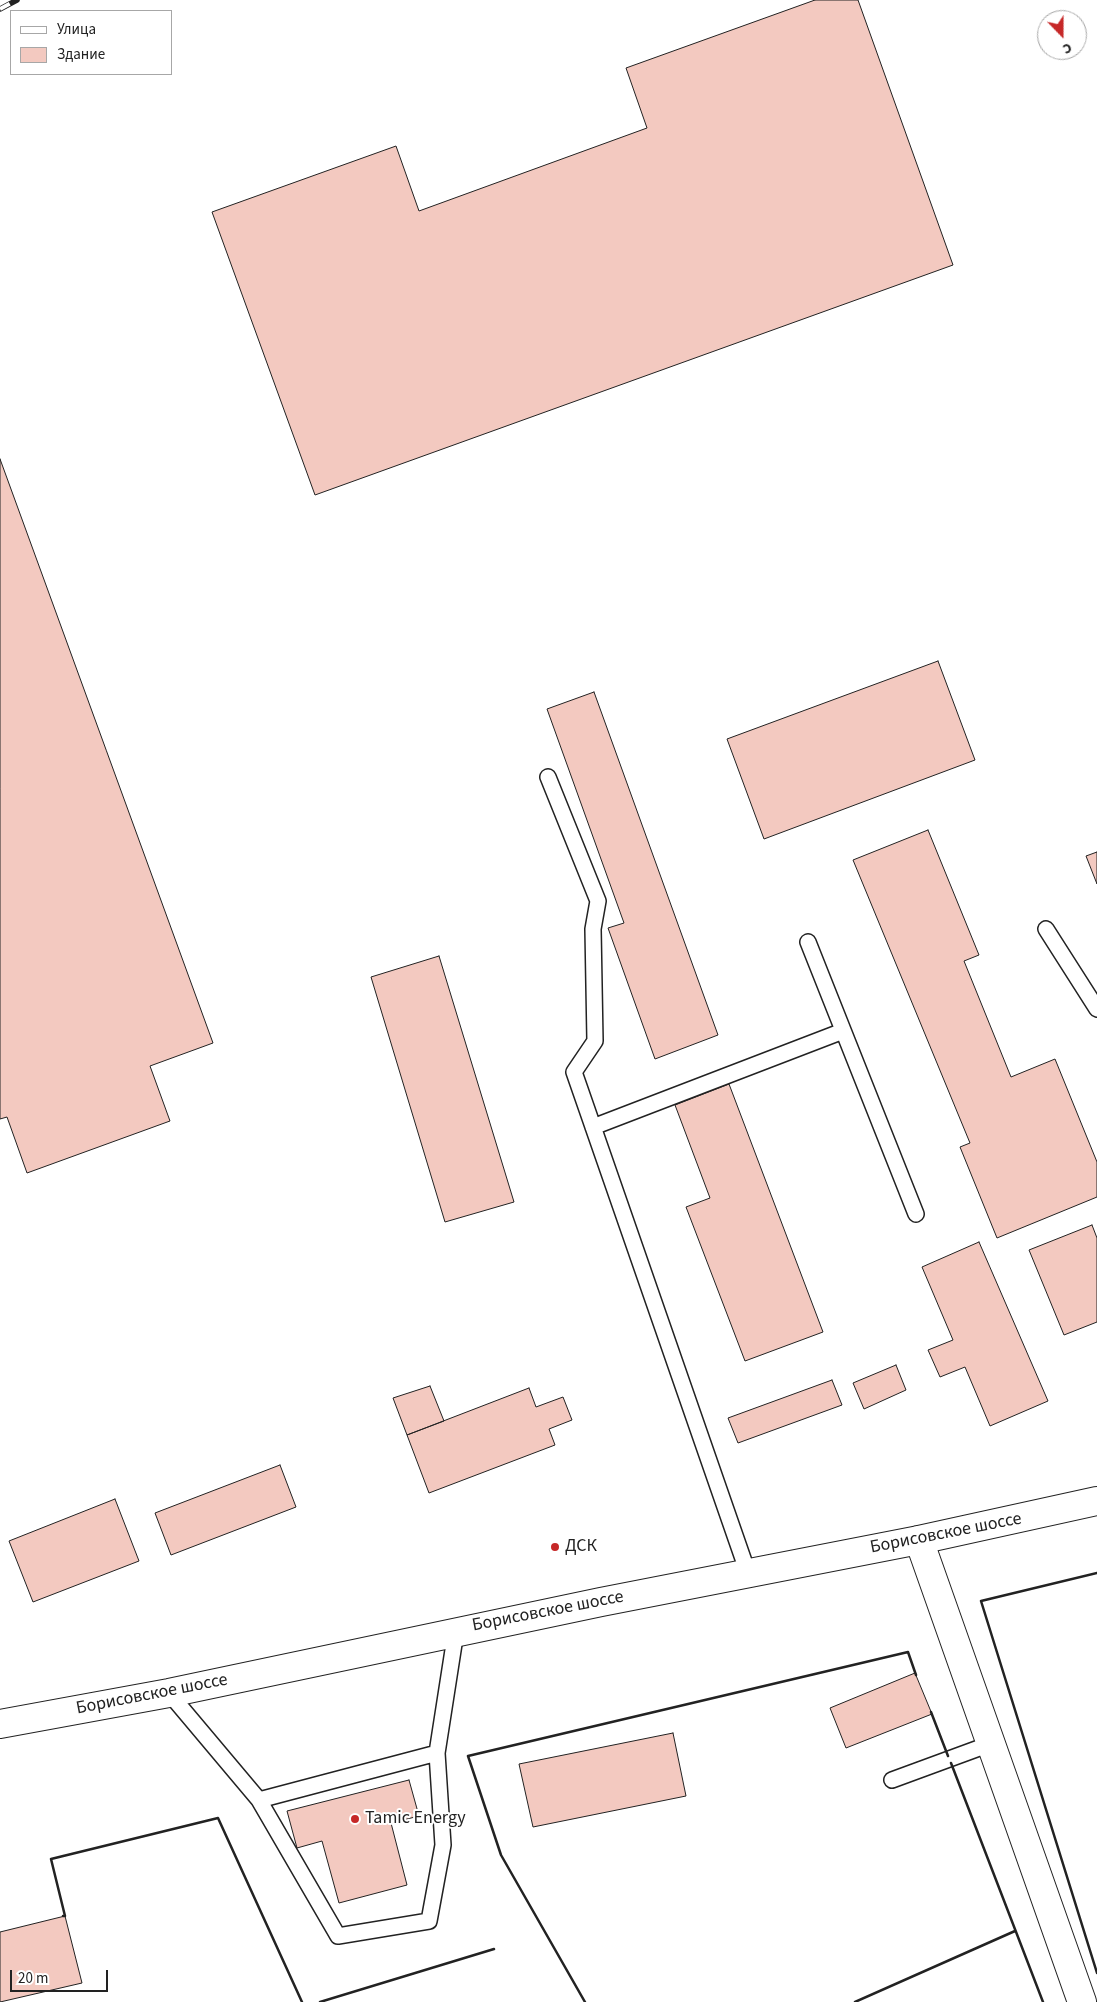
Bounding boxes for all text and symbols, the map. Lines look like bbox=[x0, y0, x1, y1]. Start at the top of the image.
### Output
legend bbox=[10, 10, 172, 75]
north arrow bbox=[1037, 10, 1087, 60]
text: Улица bbox=[57, 19, 96, 40]
text: С bbox=[1060, 37, 1075, 59]
text: Здание bbox=[57, 44, 105, 65]
street label: Борисовское шоссе bbox=[868, 1509, 1024, 1559]
place label: ДСК bbox=[565, 1536, 597, 1558]
marker: ДСК bbox=[549, 1541, 561, 1553]
street label: Борисовское шоссе bbox=[470, 1587, 626, 1637]
street label: Борисовское шоссе bbox=[74, 1670, 230, 1720]
place label: Tamic Energy bbox=[365, 1808, 466, 1830]
marker: Tamic Energy bbox=[349, 1813, 361, 1825]
scale bar bbox=[12, 1960, 110, 1992]
text: 20 m bbox=[18, 1968, 48, 1989]

